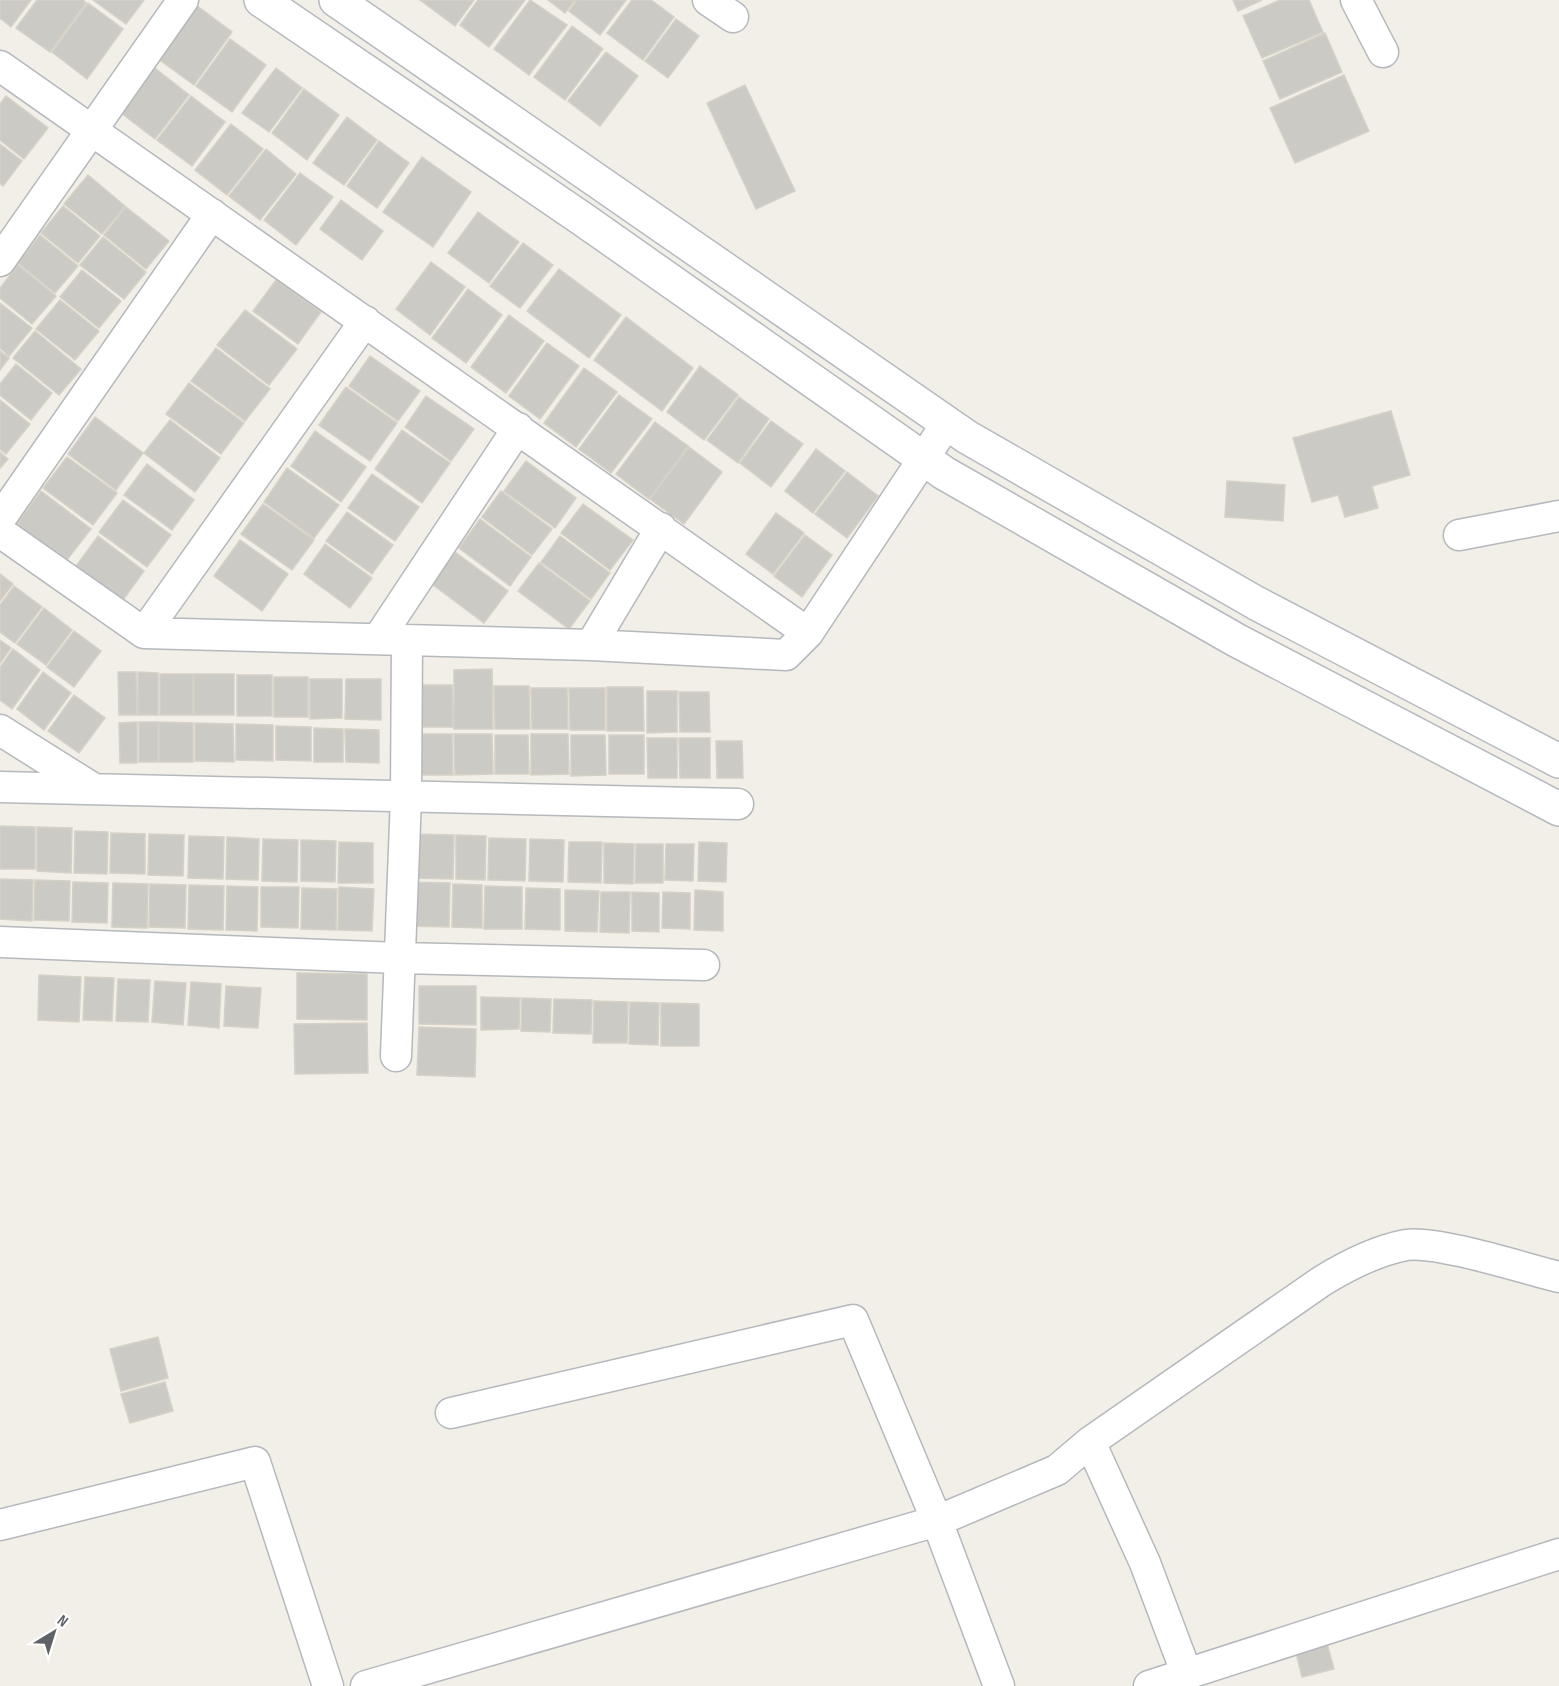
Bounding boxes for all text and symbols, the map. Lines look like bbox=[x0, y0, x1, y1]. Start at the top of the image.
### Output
north arrow bbox=[24, 1602, 84, 1662]
text: N bbox=[53, 1611, 72, 1631]

